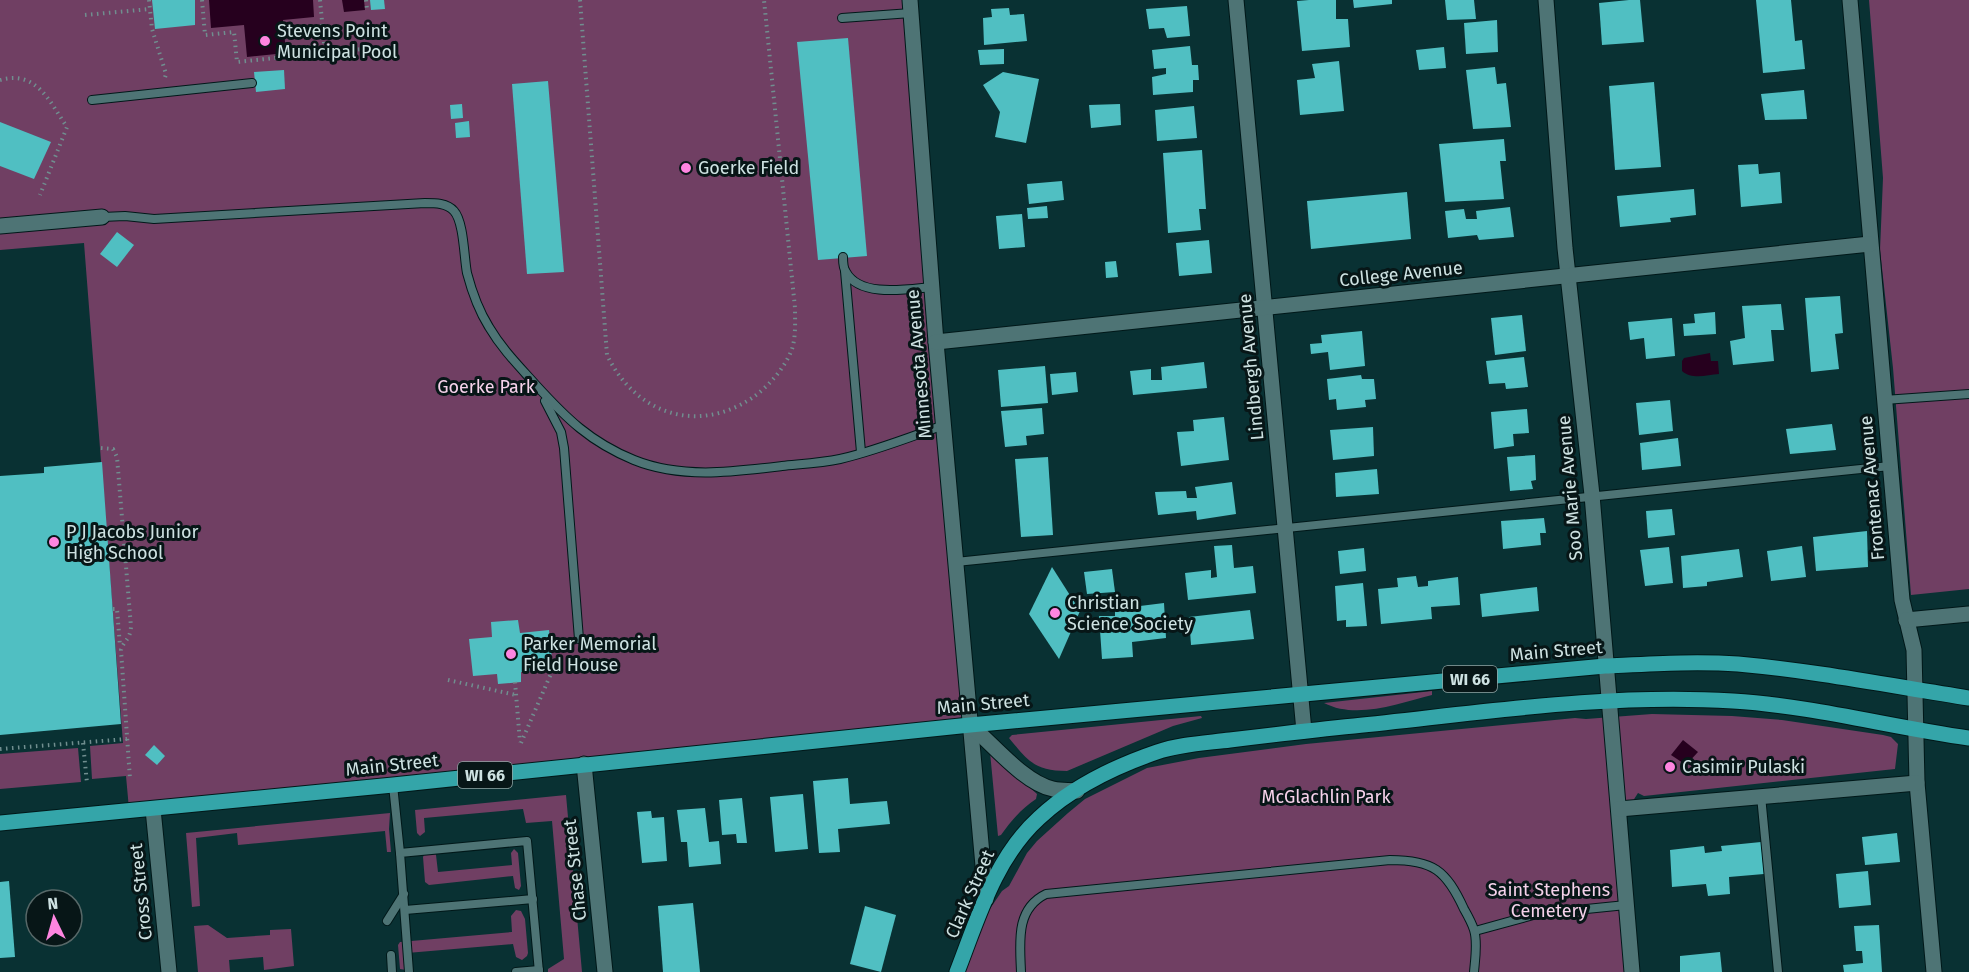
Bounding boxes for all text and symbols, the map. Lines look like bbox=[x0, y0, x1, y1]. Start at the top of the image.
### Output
place label: Stevens Point Municipal Pool bbox=[277, 20, 397, 63]
marker: Stevens Point Municipal Pool bbox=[258, 34, 272, 48]
place label: Goerke Field bbox=[698, 157, 799, 179]
marker: Goerke Field bbox=[679, 161, 693, 175]
street label: College Avenue bbox=[1338, 257, 1464, 291]
street label: Minnesota Avenue bbox=[902, 289, 936, 439]
street label: Lindbergh Avenue bbox=[1234, 293, 1268, 441]
park label: Goerke Park bbox=[437, 376, 536, 398]
street label: Soo Marie Avenue bbox=[1553, 414, 1587, 562]
street label: Frontenac Avenue bbox=[1855, 415, 1889, 561]
place label: P J Jacobs Junior High School bbox=[66, 521, 198, 564]
marker: P J Jacobs Junior High School bbox=[47, 535, 61, 549]
place label: Christian Science Society bbox=[1067, 592, 1193, 635]
marker: Christian Science Society bbox=[1048, 606, 1062, 620]
place label: Parker Memorial Field House bbox=[523, 633, 656, 676]
street label: Main Street bbox=[1509, 636, 1604, 666]
marker: Parker Memorial Field House bbox=[504, 647, 518, 661]
road number: WI 66 bbox=[1443, 666, 1497, 692]
street label: Main Street bbox=[936, 689, 1031, 719]
street label: Main Street bbox=[345, 749, 440, 781]
place label: Casimir Pulaski bbox=[1682, 756, 1805, 778]
marker: Casimir Pulaski bbox=[1663, 760, 1677, 774]
road number: WI 66 bbox=[458, 762, 512, 788]
park label: McGlachlin Park bbox=[1261, 786, 1391, 808]
street label: Chase Street bbox=[559, 818, 591, 922]
street label: Cross Street bbox=[125, 842, 157, 941]
street label: Clark Street bbox=[941, 846, 999, 942]
park label: Saint Stephens Cemetery bbox=[1488, 879, 1610, 922]
north arrow bbox=[24, 888, 84, 948]
text: N bbox=[47, 894, 59, 913]

